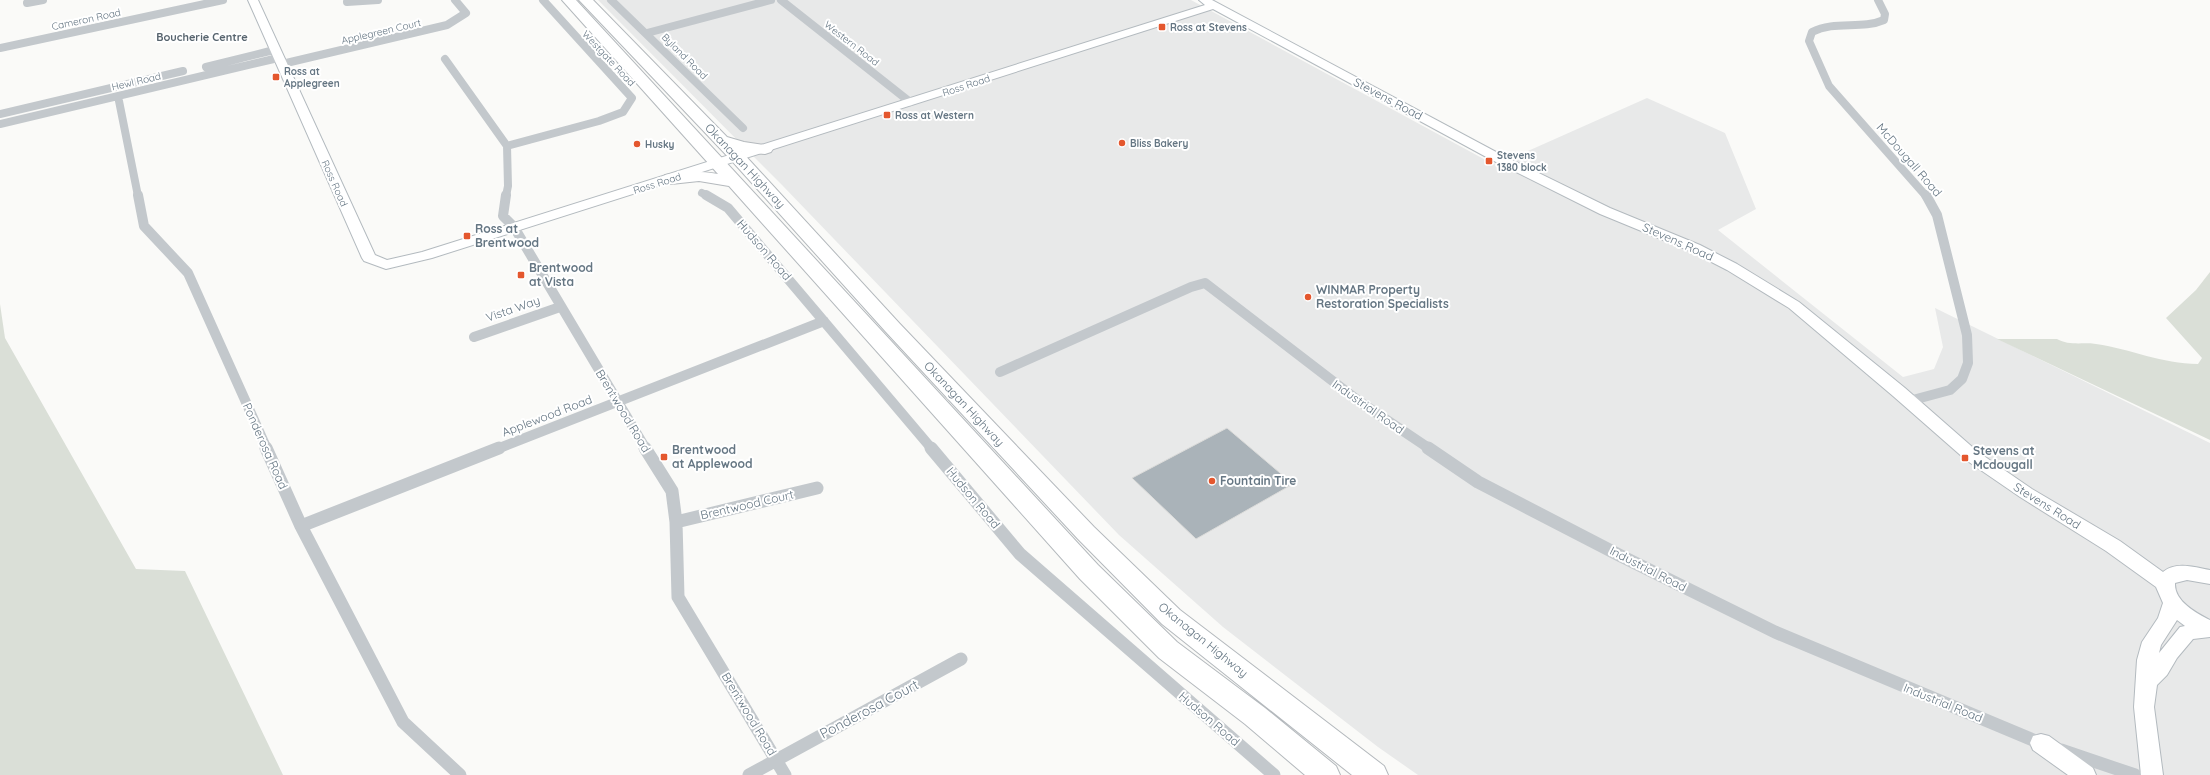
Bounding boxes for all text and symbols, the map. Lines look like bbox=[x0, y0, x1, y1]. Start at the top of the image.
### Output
street label: Cameron Road bbox=[50, 6, 122, 33]
street label: Applegreen Court bbox=[340, 16, 423, 47]
street label: Western Road bbox=[822, 18, 882, 69]
place label: Ross at Stevens bbox=[1170, 21, 1247, 34]
marker: Ross at Stevens bbox=[1157, 22, 1167, 32]
street label: Westgate Road bbox=[579, 28, 638, 89]
district label: Boucherie Centre bbox=[156, 30, 248, 44]
street label: Byland Road bbox=[659, 31, 710, 82]
place label: Ross at Applegreen bbox=[284, 65, 340, 90]
street label: Hewl Road bbox=[110, 70, 162, 93]
marker: Ross at Applegreen bbox=[271, 72, 281, 82]
street label: Ross Road bbox=[941, 72, 992, 99]
street label: Stevens Road bbox=[1351, 74, 1425, 123]
place label: Ross at Western bbox=[895, 109, 974, 122]
marker: Ross at Western bbox=[882, 110, 892, 120]
street label: Okanagan Highway bbox=[702, 120, 789, 211]
street label: McDougall Road bbox=[1874, 120, 1945, 199]
place label: Bliss Bakery bbox=[1130, 137, 1189, 150]
place label: Husky bbox=[645, 138, 675, 151]
marker: Bliss Bakery bbox=[1117, 138, 1127, 148]
marker: Husky bbox=[632, 139, 642, 149]
place label: Stevens 1380 block bbox=[1497, 149, 1547, 174]
marker: Stevens 1380 block bbox=[1484, 156, 1494, 166]
street label: Ross Road bbox=[319, 158, 351, 209]
street label: Ross Road bbox=[632, 170, 683, 197]
street label: Hudson Road bbox=[734, 216, 795, 283]
street label: Stevens Road bbox=[1640, 219, 1716, 264]
place label: Ross at Brentwood bbox=[475, 221, 539, 250]
marker: Ross at Brentwood bbox=[462, 231, 472, 241]
place label: Brentwood at Vista bbox=[529, 260, 593, 289]
marker: Brentwood at Vista bbox=[516, 270, 526, 280]
place label: WINMAR Property Restoration Specialists bbox=[1316, 282, 1449, 311]
street label: Vista Way bbox=[484, 292, 542, 325]
marker: WINMAR Property Restoration Specialists bbox=[1303, 292, 1313, 302]
street label: Okanagan Highway bbox=[921, 358, 1008, 449]
street label: Brentwood Road bbox=[593, 366, 654, 455]
street label: Industrial Road bbox=[1329, 376, 1407, 437]
street label: Applewood Road bbox=[500, 391, 594, 440]
street label: Ponderosa Road bbox=[240, 400, 291, 491]
place label: Brentwood at Applewood bbox=[672, 442, 752, 471]
place label: Stevens at Mcdougall bbox=[1973, 443, 2035, 472]
marker: Brentwood at Applewood bbox=[659, 452, 669, 462]
marker: Stevens at Mcdougall bbox=[1960, 453, 1970, 463]
street label: Hudson Road bbox=[943, 464, 1003, 531]
place label: Fountain Tire bbox=[1220, 473, 1296, 488]
marker: Fountain Tire bbox=[1207, 476, 1217, 486]
street label: Stevens Road bbox=[2011, 479, 2084, 532]
street label: Brentwood Court bbox=[699, 487, 795, 523]
street label: Industrial Road bbox=[1607, 543, 1689, 594]
street label: Okanagan Highway bbox=[1156, 599, 1251, 680]
street label: Brentwood Road bbox=[719, 669, 780, 758]
street label: Ponderosa Court bbox=[816, 675, 922, 743]
street label: Industrial Road bbox=[1901, 680, 1985, 725]
street label: Hudson Road bbox=[1176, 688, 1243, 749]

